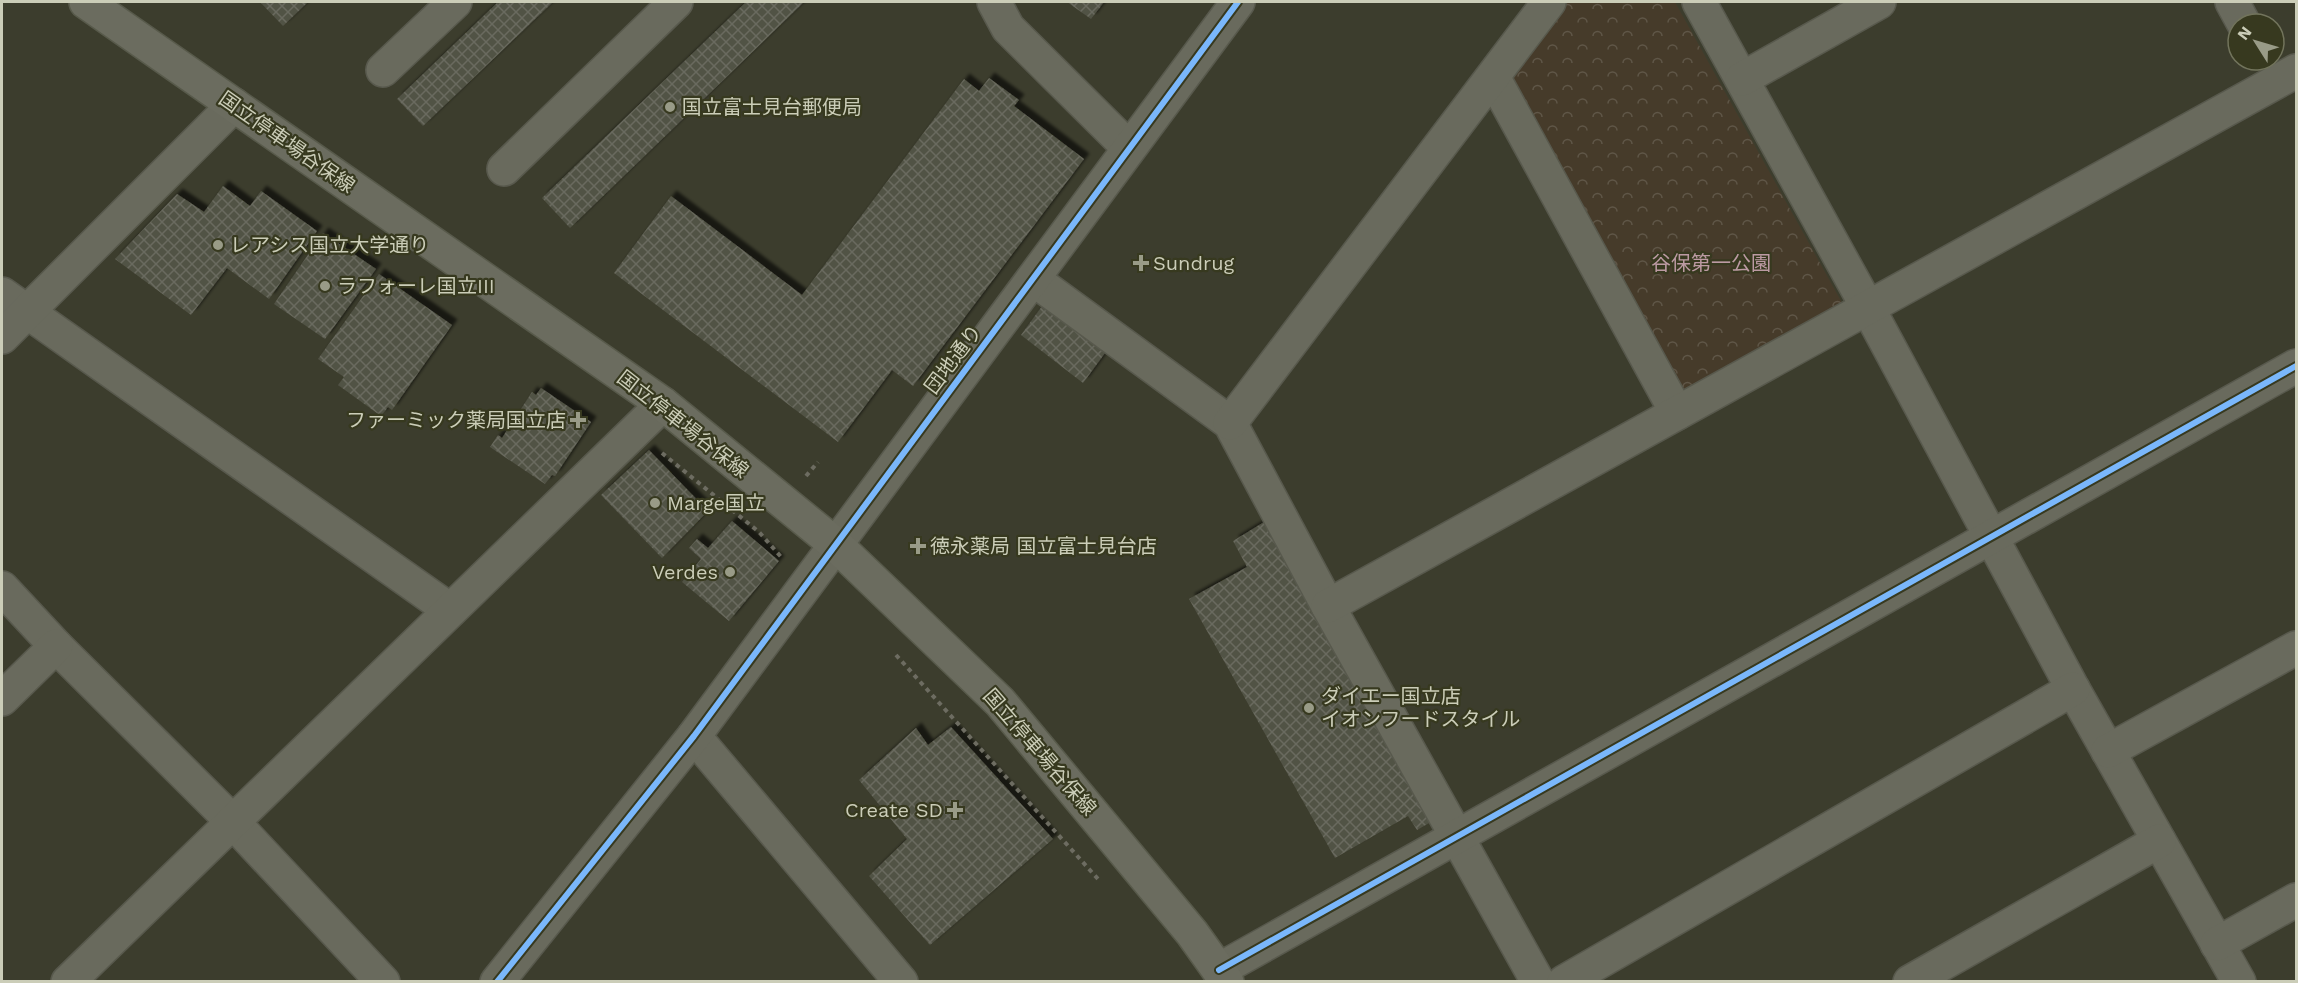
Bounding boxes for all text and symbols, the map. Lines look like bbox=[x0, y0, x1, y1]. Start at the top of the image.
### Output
north arrow bbox=[2226, 12, 2286, 72]
text: N bbox=[2233, 23, 2256, 44]
street label: 国立停車場谷保線 bbox=[215, 86, 359, 198]
place label: 国立富士見台郵便局 bbox=[682, 95, 862, 119]
marker: 国立富士見台郵便局 bbox=[663, 100, 677, 114]
place label: レアシス国立大学通り bbox=[230, 233, 429, 257]
marker: レアシス国立大学通り bbox=[211, 238, 225, 252]
place label: Sundrug bbox=[1153, 251, 1234, 275]
park label: 谷保第一公園 bbox=[1651, 251, 1771, 275]
marker: Sundrug bbox=[1134, 256, 1148, 270]
place label: ラフォーレ国立III bbox=[337, 274, 495, 298]
marker: ラフォーレ国立III bbox=[318, 279, 332, 293]
street label: 団地通り bbox=[919, 320, 987, 398]
street label: 国立停車場谷保線 bbox=[613, 365, 753, 483]
place label: ファーミック薬局国立店 bbox=[346, 408, 566, 432]
marker: ファーミック薬局国立店 bbox=[571, 413, 585, 427]
place label: Marge国立 bbox=[667, 491, 765, 515]
marker: Marge国立 bbox=[648, 496, 662, 510]
place label: 徳永薬局 国立富士見台店 bbox=[930, 534, 1157, 558]
marker: 徳永薬局 国立富士見台店 bbox=[911, 539, 925, 553]
place label: Verdes bbox=[652, 560, 718, 584]
marker: Verdes bbox=[723, 565, 737, 579]
street label: 国立停車場谷保線 bbox=[978, 684, 1102, 820]
place label: ダイエー国立店 イオンフードスタイル bbox=[1321, 684, 1520, 731]
marker: ダイエー国立店 イオンフードスタイル bbox=[1302, 701, 1316, 715]
place label: Create SD bbox=[845, 798, 943, 822]
marker: Create SD bbox=[948, 803, 962, 817]

